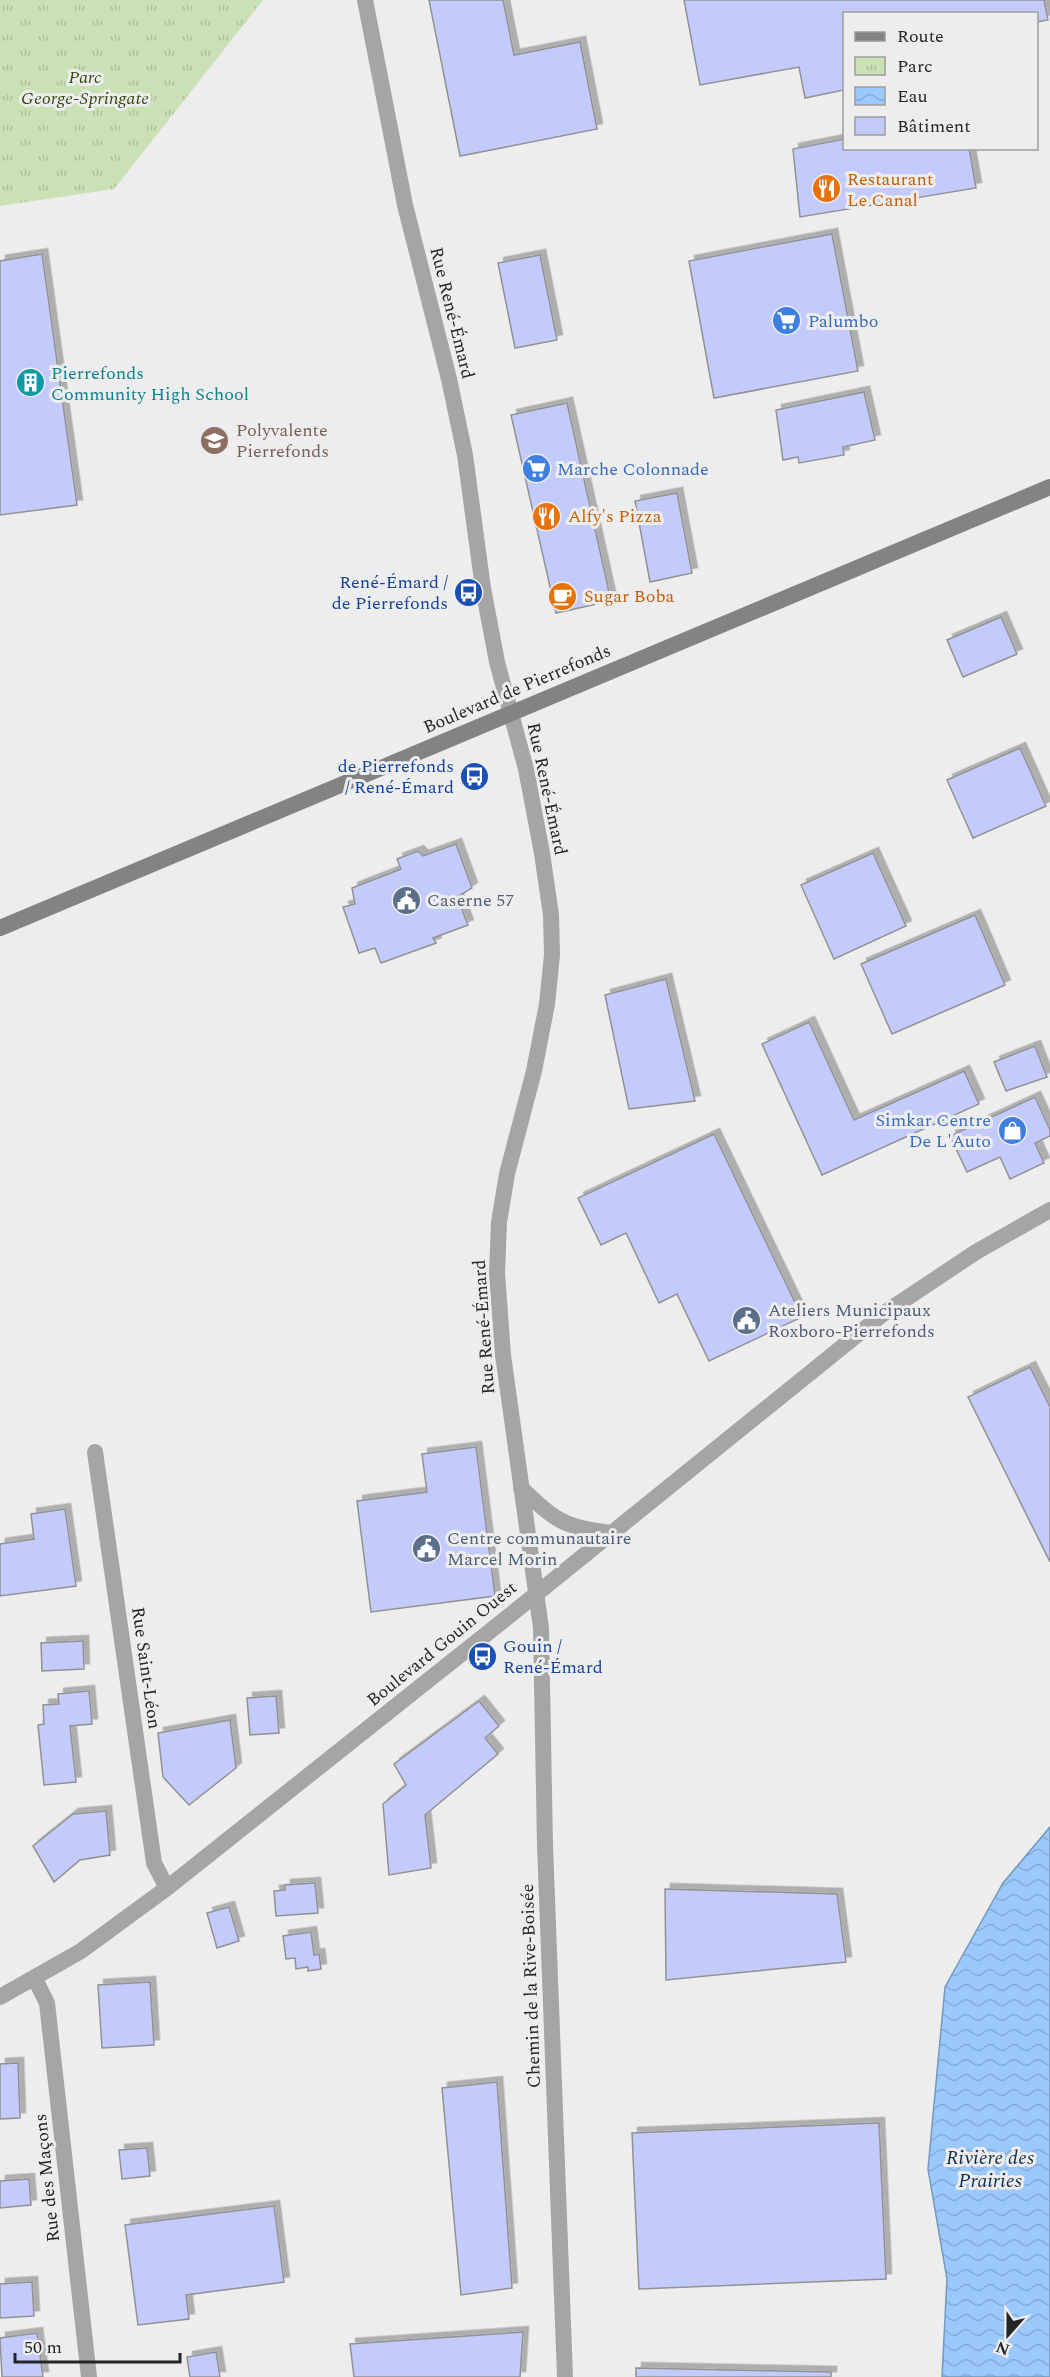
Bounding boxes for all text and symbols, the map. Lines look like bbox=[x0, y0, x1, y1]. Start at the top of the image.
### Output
legend bbox=[843, 12, 1038, 150]
text: Route bbox=[897, 23, 944, 50]
text: Parc bbox=[897, 53, 933, 80]
park label: Parc George-Springate bbox=[21, 64, 149, 112]
text: Eau bbox=[897, 83, 928, 110]
text: Bâtiment bbox=[897, 113, 971, 140]
place label: Restaurant Le Canal bbox=[847, 166, 933, 214]
restaurant icon: Restaurant Le Canal bbox=[810, 173, 842, 205]
street label: Rue René-Émard bbox=[423, 244, 481, 382]
supermarket icon: Palumbo bbox=[771, 305, 803, 337]
place label: Palumbo bbox=[808, 308, 878, 335]
place label: Pierrefonds Community High School bbox=[51, 360, 249, 408]
building icon: Pierrefonds Community High School bbox=[14, 367, 46, 399]
place label: Polyvalente Pierrefonds bbox=[236, 417, 329, 465]
school or university icon: Polyvalente Pierrefonds bbox=[199, 424, 231, 456]
supermarket icon: Marche Colonnade bbox=[520, 453, 552, 485]
place label: Marche Colonnade bbox=[557, 456, 709, 483]
restaurant icon: Alfy's Pizza bbox=[531, 500, 563, 532]
place label: Alfy's Pizza bbox=[568, 503, 662, 530]
place label: René-Émard / de Pierrefonds bbox=[332, 569, 448, 617]
bus stop icon: René-Émard / de Pierrefonds bbox=[453, 576, 485, 608]
cafe icon: Sugar Boba bbox=[547, 580, 579, 612]
place label: Sugar Boba bbox=[584, 583, 675, 610]
street label: Boulevard de Pierrefonds bbox=[419, 637, 615, 741]
street label: Rue René-Émard bbox=[520, 720, 574, 858]
place label: de Pierrefonds / René-Émard bbox=[338, 753, 454, 801]
bus stop icon: de Pierrefonds / René-Émard bbox=[459, 760, 491, 792]
public building icon: Caserne 57 bbox=[390, 884, 422, 916]
place label: Caserne 57 bbox=[427, 887, 514, 914]
place label: Simkar Centre De L'Auto bbox=[875, 1107, 991, 1155]
shop icon: Simkar Centre De L'Auto bbox=[996, 1114, 1028, 1146]
street label: Rue René-Émard bbox=[466, 1259, 502, 1395]
place label: Ateliers Municipaux Roxboro-Pierrefonds bbox=[768, 1297, 935, 1345]
public building icon: Ateliers Municipaux Roxboro-Pierrefonds bbox=[731, 1304, 763, 1336]
place label: Centre communautaire Marcel Morin bbox=[447, 1525, 632, 1573]
public building icon: Centre communautaire Marcel Morin bbox=[410, 1532, 442, 1564]
street label: Boulevard Gouin Ouest bbox=[361, 1575, 523, 1713]
street label: Rue Saint-Léon bbox=[124, 1605, 168, 1731]
place label: Gouin / René-Émard bbox=[503, 1633, 603, 1681]
bus stop icon: Gouin / René-Émard bbox=[466, 1640, 498, 1672]
street label: Chemin de la Rive-Boisée bbox=[514, 1883, 548, 2089]
street label: Rue des Maçons bbox=[27, 2112, 67, 2244]
water label: Rivière des Prairies bbox=[946, 2143, 1034, 2196]
north arrow bbox=[978, 2305, 1038, 2365]
scale bar bbox=[15, 2326, 180, 2364]
text: 50 m bbox=[24, 2334, 62, 2361]
text: N bbox=[993, 2335, 1013, 2362]

